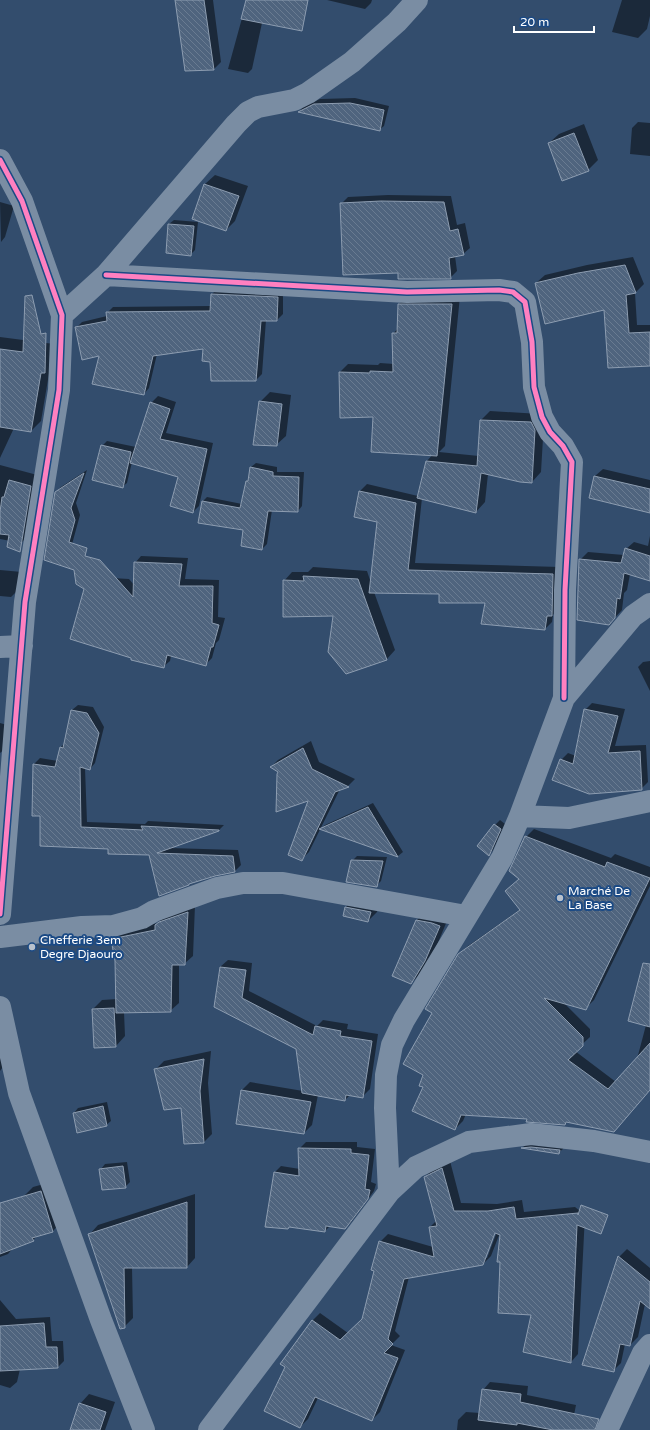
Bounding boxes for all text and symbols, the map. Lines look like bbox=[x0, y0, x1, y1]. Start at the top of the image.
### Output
scale bar bbox=[514, 8, 594, 34]
text: 20 m bbox=[520, 15, 549, 29]
place label: Marché De La Base bbox=[568, 884, 630, 912]
marker: Marché De La Base bbox=[555, 893, 565, 903]
place label: Chefferie 3em Degre Djaouro bbox=[40, 933, 122, 961]
marker: Chefferie 3em Degre Djaouro bbox=[27, 942, 37, 952]

